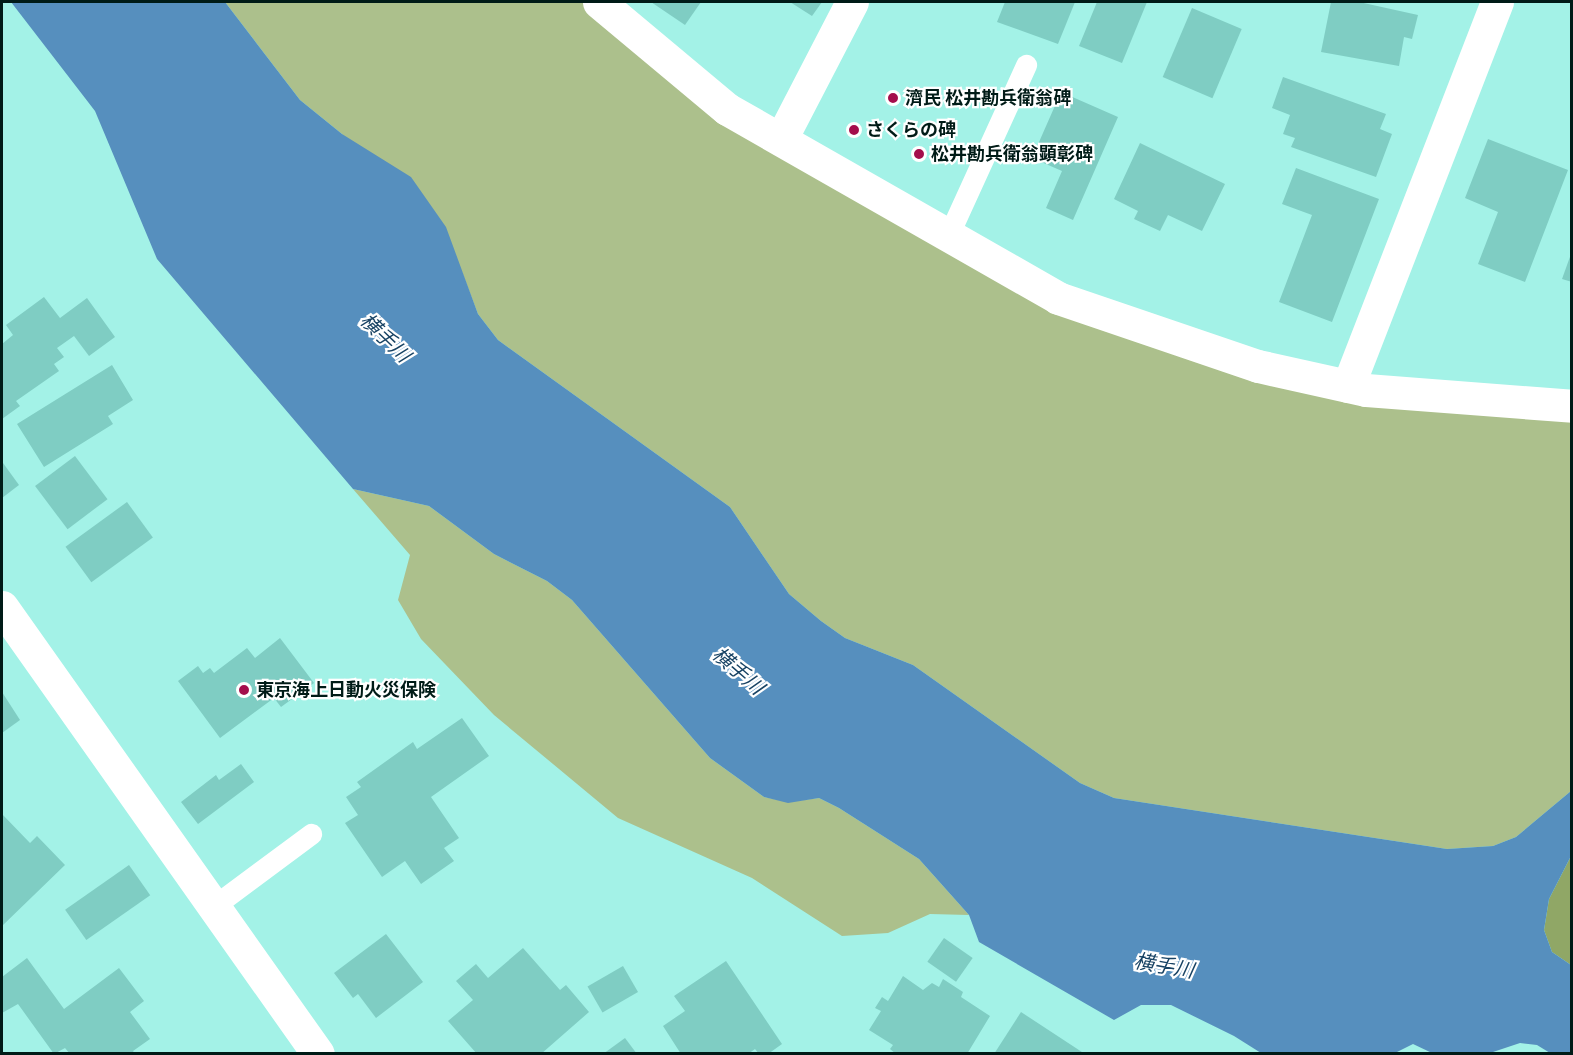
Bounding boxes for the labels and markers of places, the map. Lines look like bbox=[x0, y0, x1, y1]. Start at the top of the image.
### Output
place label: 濟民 松井勘兵衛翁碑 bbox=[905, 87, 1071, 109]
marker: 濟民 松井勘兵衛翁碑 bbox=[886, 91, 900, 105]
place label: さくらの碑 bbox=[866, 119, 956, 141]
marker: さくらの碑 bbox=[847, 123, 861, 137]
place label: 松井勘兵衛翁顕彰碑 bbox=[931, 143, 1093, 165]
marker: 松井勘兵衛翁顕彰碑 bbox=[912, 147, 926, 161]
place label: 東京海上日動火災保険 bbox=[256, 679, 436, 701]
marker: 東京海上日動火災保険 bbox=[237, 683, 251, 697]

